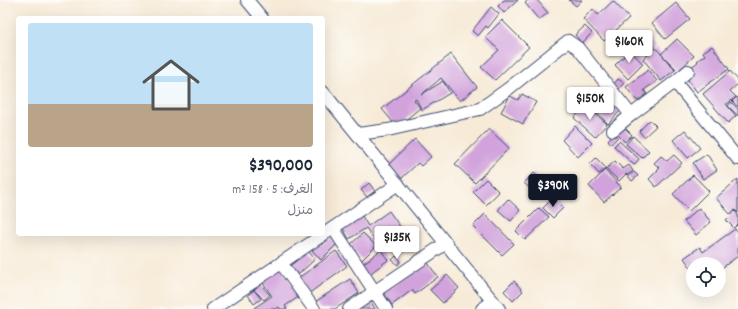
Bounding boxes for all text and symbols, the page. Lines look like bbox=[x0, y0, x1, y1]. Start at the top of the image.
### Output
pin: $160K bbox=[601, 30, 657, 64]
text: $160K bbox=[615, 33, 643, 52]
icon: home bbox=[135, 49, 207, 121]
pin: $150K bbox=[562, 87, 618, 121]
text: $150K bbox=[576, 90, 604, 109]
text: $390,000 bbox=[249, 155, 313, 179]
pin: $390K bbox=[525, 174, 581, 208]
text: $390K bbox=[537, 177, 569, 196]
text: الغرف: 5 · 158 m² bbox=[232, 181, 313, 200]
text: منزل bbox=[287, 202, 313, 221]
pin: $135K bbox=[369, 226, 425, 260]
text: $135K bbox=[383, 229, 411, 248]
map controls bbox=[686, 257, 726, 297]
button: locate bbox=[686, 257, 726, 297]

